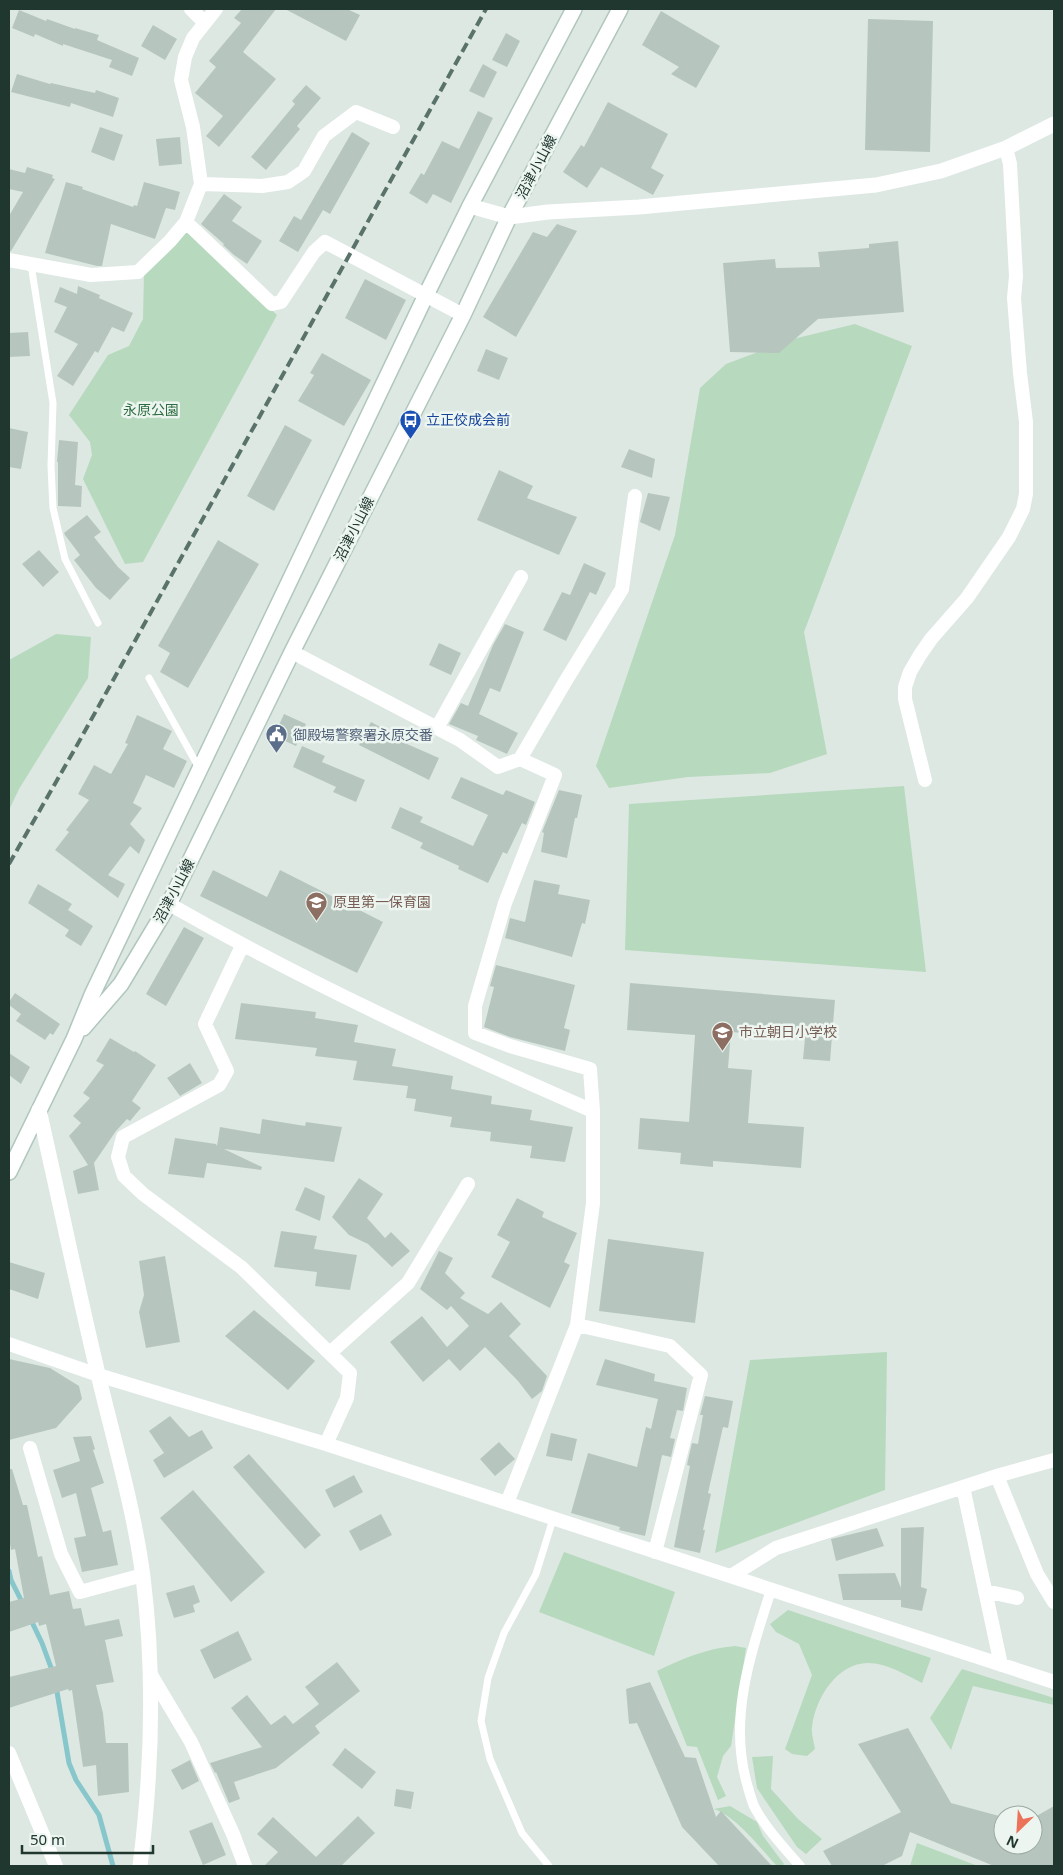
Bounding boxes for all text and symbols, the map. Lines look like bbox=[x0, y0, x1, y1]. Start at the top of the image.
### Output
street label: 沼津小山線 bbox=[511, 131, 560, 202]
park label: 永原公園 bbox=[123, 400, 179, 419]
bus stop icon: 立正佼成会前 bbox=[398, 408, 422, 439]
place label: 立正佼成会前 bbox=[426, 410, 510, 429]
street label: 沼津小山線 bbox=[329, 493, 378, 564]
public building icon: 御殿場警察署永原交番 bbox=[265, 723, 289, 754]
place label: 御殿場警察署永原交番 bbox=[293, 725, 433, 744]
street label: 沼津小山線 bbox=[149, 855, 198, 926]
school or university icon: 原里第一保育園 bbox=[305, 890, 329, 921]
place label: 原里第一保育園 bbox=[333, 892, 431, 911]
school or university icon: 市立朝日小学校 bbox=[711, 1020, 735, 1051]
place label: 市立朝日小学校 bbox=[739, 1022, 837, 1041]
north arrow bbox=[993, 1805, 1043, 1855]
scale bar bbox=[22, 1822, 154, 1854]
text: 50 m bbox=[30, 1829, 65, 1849]
text: N bbox=[1003, 1831, 1021, 1853]

